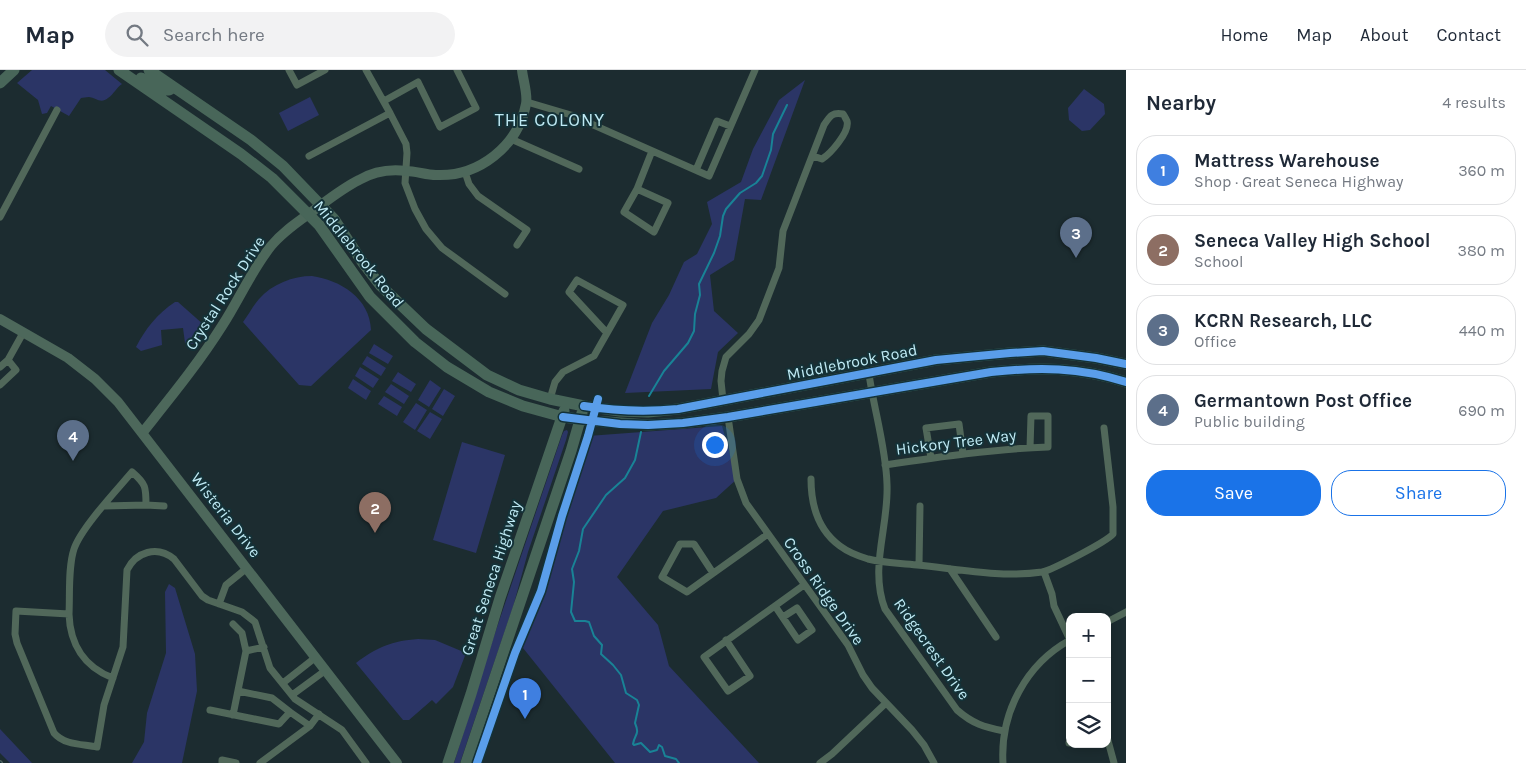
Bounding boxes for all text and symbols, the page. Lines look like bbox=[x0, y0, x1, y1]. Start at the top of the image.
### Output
search box bbox=[105, 12, 455, 57]
text: Map bbox=[25, 21, 75, 49]
icon: search bbox=[123, 21, 151, 49]
text: Search here bbox=[163, 24, 265, 46]
text: Home bbox=[1220, 24, 1268, 46]
text: Map bbox=[1296, 24, 1332, 46]
text: About bbox=[1360, 24, 1409, 46]
text: Contact bbox=[1437, 24, 1501, 46]
text: Nearby bbox=[1146, 91, 1216, 115]
text: 4 results bbox=[1442, 93, 1506, 112]
district label: THE COLONY bbox=[495, 109, 605, 131]
text: Mattress Warehouse bbox=[1194, 150, 1380, 172]
text: 1 bbox=[1160, 161, 1166, 180]
text: 360 m bbox=[1458, 161, 1505, 180]
text: Shop · Great Seneca Highway bbox=[1194, 172, 1403, 191]
street label: Middlebrook Road bbox=[310, 197, 408, 311]
pin: 3 bbox=[1060, 217, 1092, 258]
text: Seneca Valley High School bbox=[1194, 230, 1431, 252]
street label: Crystal Rock Drive bbox=[181, 233, 269, 353]
text: 2 bbox=[1158, 241, 1168, 260]
text: 380 m bbox=[1457, 241, 1505, 260]
text: School bbox=[1194, 252, 1244, 271]
text: KCRN Research, LLC bbox=[1194, 310, 1372, 332]
text: 3 bbox=[1158, 321, 1168, 340]
text: 440 m bbox=[1459, 321, 1505, 340]
text: Office bbox=[1194, 332, 1237, 351]
street label: Middlebrook Road bbox=[785, 340, 919, 384]
text: Germantown Post Office bbox=[1194, 390, 1412, 412]
text: 4 bbox=[1158, 401, 1168, 420]
text: 690 m bbox=[1458, 401, 1505, 420]
text: Public building bbox=[1194, 412, 1305, 431]
pin: 4 bbox=[57, 420, 89, 461]
street label: Hickory Tree Way bbox=[895, 425, 1018, 459]
your location bbox=[702, 432, 728, 458]
street label: Wisteria Drive bbox=[187, 469, 265, 561]
button: Save bbox=[1146, 470, 1321, 516]
button: Share bbox=[1331, 470, 1506, 516]
pin: 2 bbox=[359, 492, 391, 533]
street label: Great Seneca Highway bbox=[457, 498, 525, 658]
street label: Cross Ridge Drive bbox=[780, 533, 868, 649]
street label: Ridgecrest Drive bbox=[890, 595, 974, 703]
map controls bbox=[1066, 613, 1111, 748]
button: + bbox=[1066, 613, 1111, 658]
button: − bbox=[1066, 658, 1111, 703]
pin: 1 bbox=[509, 678, 541, 719]
button: layers bbox=[1066, 703, 1111, 748]

